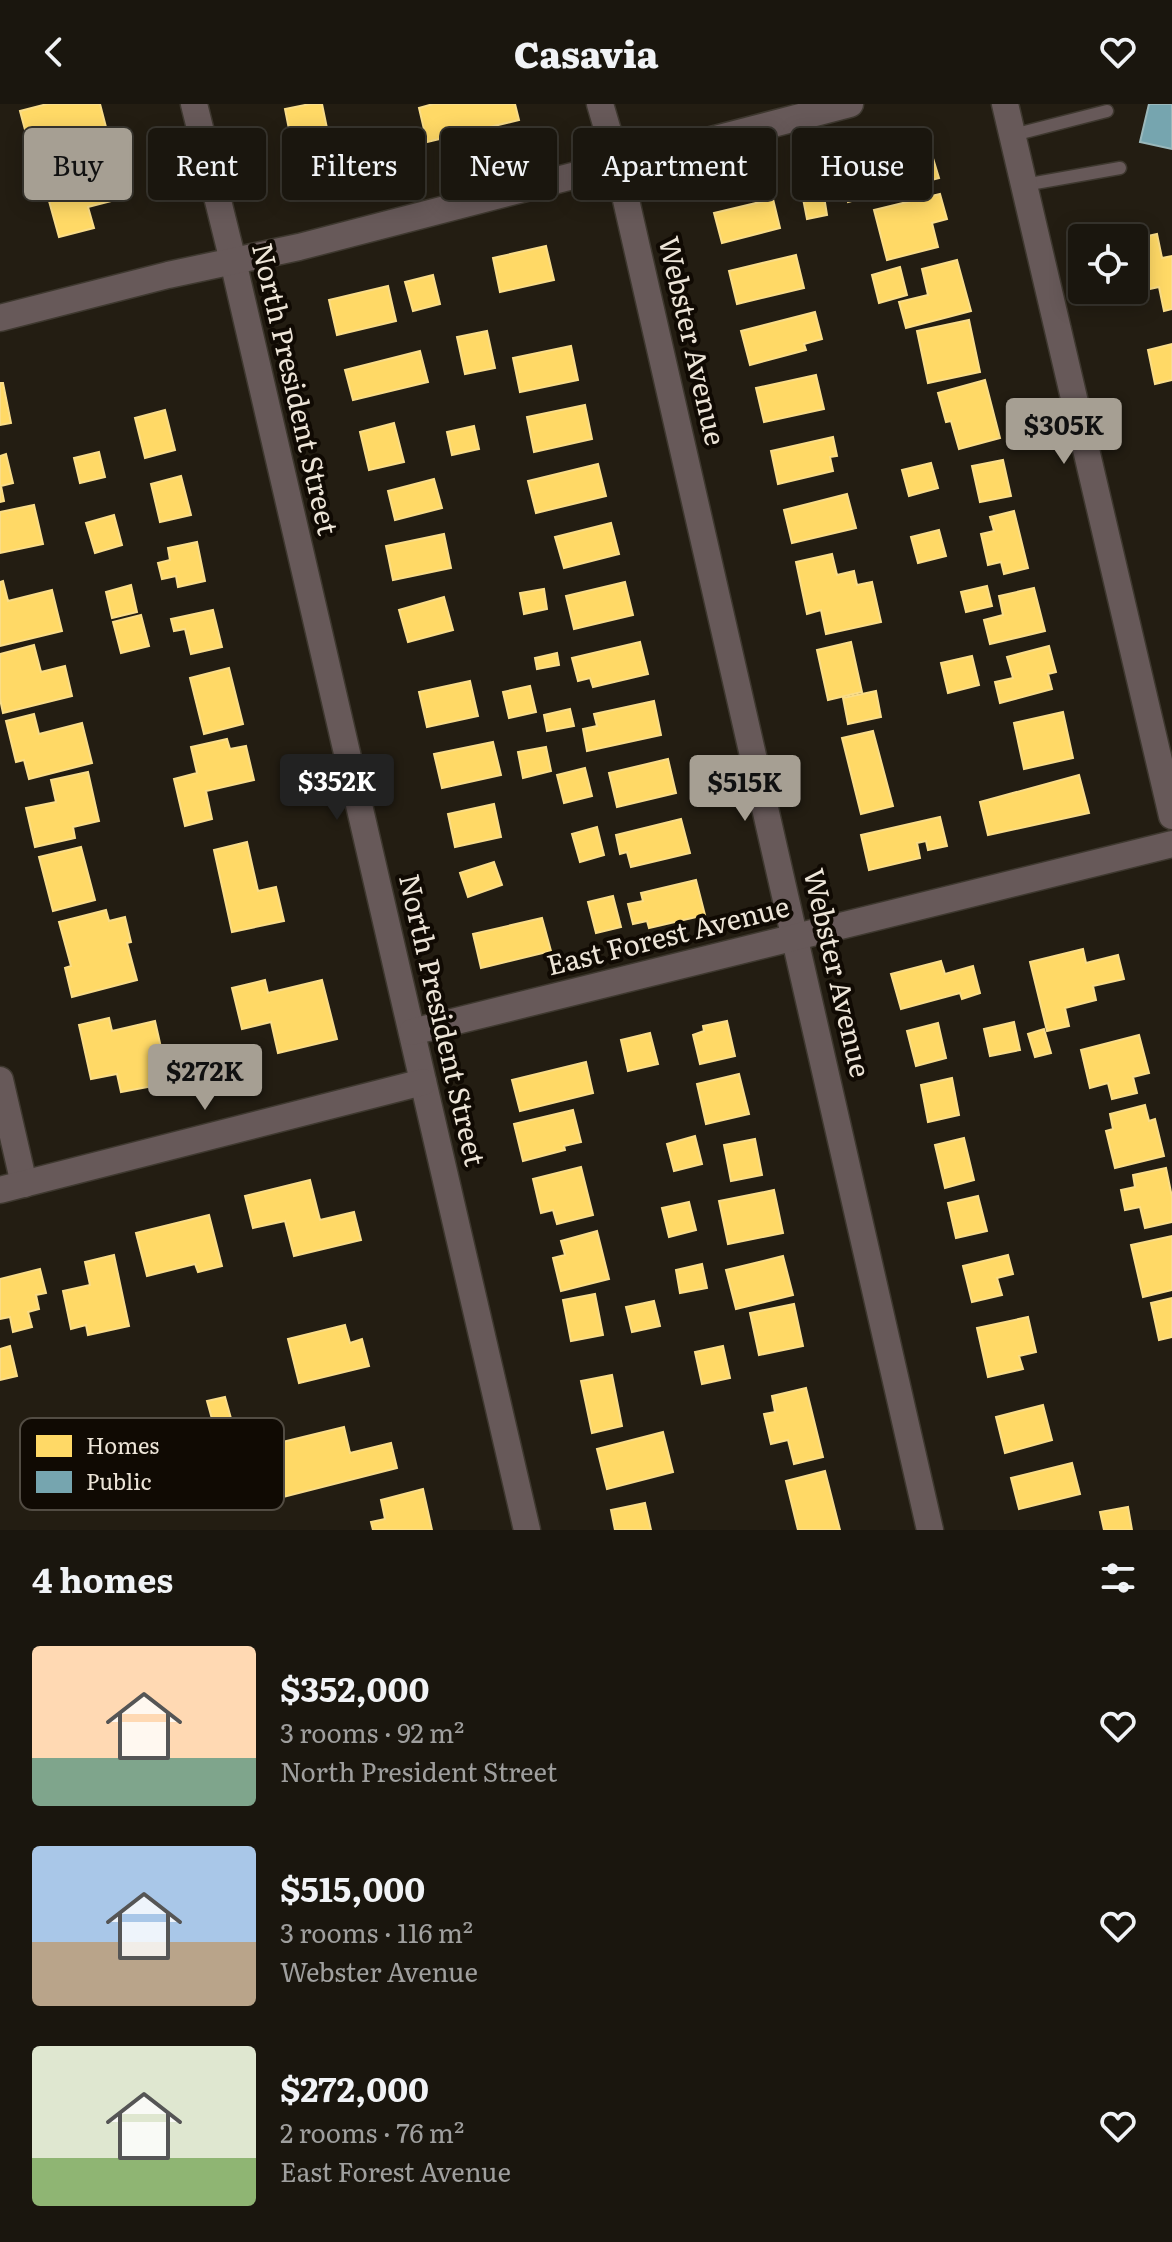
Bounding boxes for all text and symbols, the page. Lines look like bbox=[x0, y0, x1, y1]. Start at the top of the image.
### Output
text: Casavia bbox=[514, 26, 658, 79]
icon: back bbox=[32, 30, 76, 74]
icon: heart bbox=[1096, 30, 1140, 74]
chip: Buy bbox=[24, 128, 132, 200]
chip: Rent bbox=[148, 128, 266, 200]
chip: Filters bbox=[282, 128, 425, 200]
chip: New bbox=[441, 128, 557, 200]
chip: Apartment bbox=[573, 128, 776, 200]
chip: House bbox=[792, 128, 932, 200]
map controls bbox=[1068, 224, 1148, 304]
button: locate bbox=[1068, 224, 1148, 304]
street label: Webster Avenue bbox=[649, 232, 738, 449]
street label: North President Street bbox=[243, 238, 351, 539]
pin: $305K bbox=[1008, 398, 1120, 466]
text: $305K bbox=[1024, 404, 1104, 443]
pin: $352K bbox=[281, 754, 393, 822]
pin: $515K bbox=[689, 755, 801, 823]
text: $352K bbox=[298, 760, 376, 799]
text: $515K bbox=[708, 761, 782, 800]
street label: Webster Avenue bbox=[794, 864, 883, 1081]
street label: North President Street bbox=[390, 869, 498, 1170]
street label: East Forest Avenue bbox=[542, 884, 793, 985]
pin: $272K bbox=[149, 1044, 261, 1112]
text: $272K bbox=[166, 1050, 244, 1089]
legend bbox=[20, 1418, 284, 1510]
text: Homes bbox=[86, 1428, 159, 1461]
text: Public bbox=[86, 1464, 151, 1497]
text: 4 homes bbox=[32, 1553, 173, 1603]
icon: filters bbox=[1096, 1556, 1140, 1600]
text: $352,000 bbox=[280, 1662, 429, 1712]
icon: home bbox=[96, 1678, 192, 1774]
icon: heart bbox=[1096, 1704, 1140, 1748]
text: 3 rooms · 92 m² bbox=[280, 1712, 464, 1751]
text: North President Street bbox=[280, 1751, 557, 1790]
text: $515,000 bbox=[280, 1862, 425, 1912]
icon: home bbox=[96, 1878, 192, 1974]
icon: heart bbox=[1096, 1904, 1140, 1948]
text: 3 rooms · 116 m² bbox=[280, 1912, 473, 1951]
text: Webster Avenue bbox=[280, 1951, 478, 1990]
text: $272,000 bbox=[280, 2062, 429, 2112]
icon: home bbox=[96, 2078, 192, 2174]
icon: heart bbox=[1096, 2104, 1140, 2148]
text: 2 rooms · 76 m² bbox=[280, 2112, 464, 2151]
text: East Forest Avenue bbox=[280, 2151, 511, 2190]

